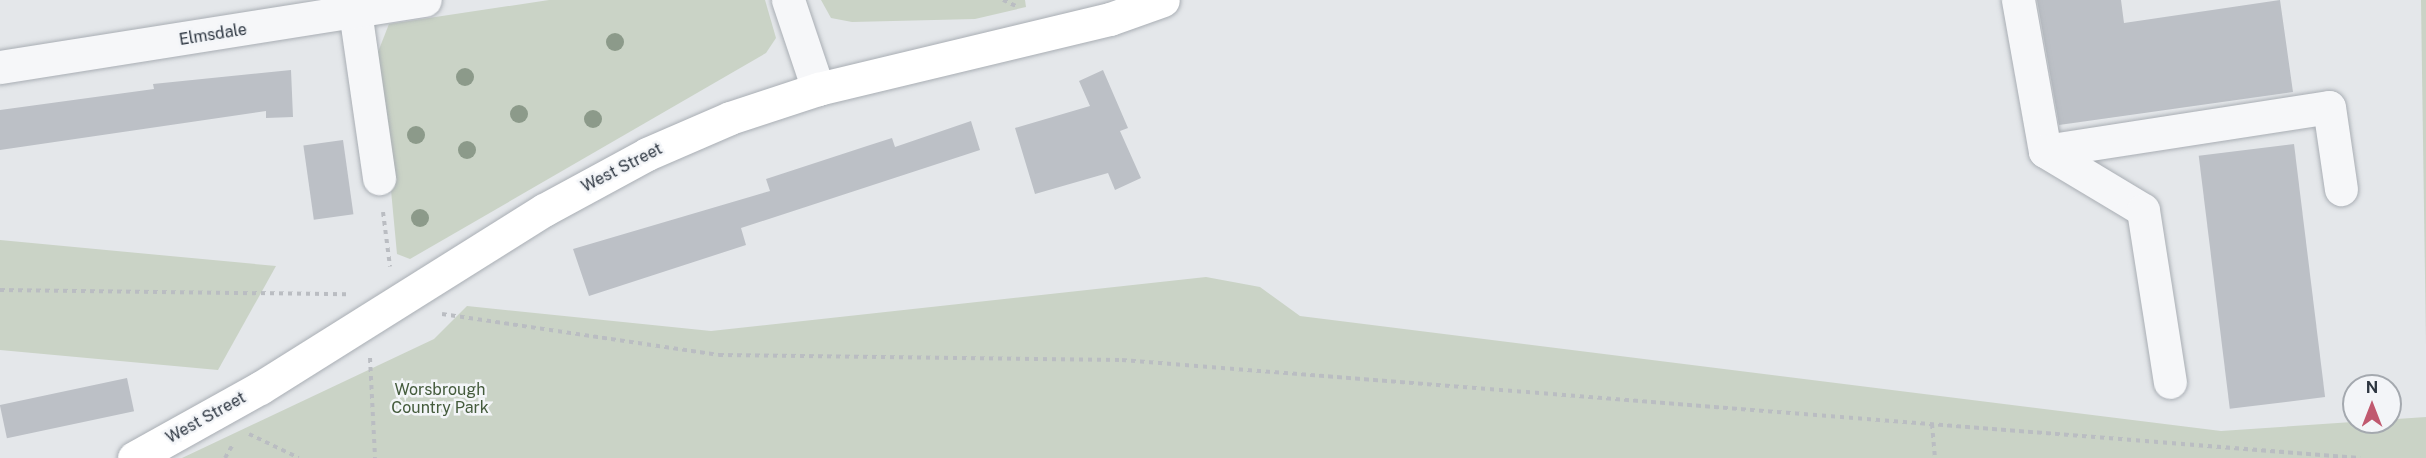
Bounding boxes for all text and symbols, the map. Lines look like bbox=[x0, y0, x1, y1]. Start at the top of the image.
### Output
street label: Elmsdale bbox=[178, 20, 248, 50]
street label: West Street bbox=[578, 139, 666, 197]
north arrow bbox=[2342, 374, 2402, 434]
text: N bbox=[2366, 378, 2378, 397]
park label: Worsbrough Country Park bbox=[391, 380, 489, 418]
street label: West Street bbox=[163, 388, 249, 448]

